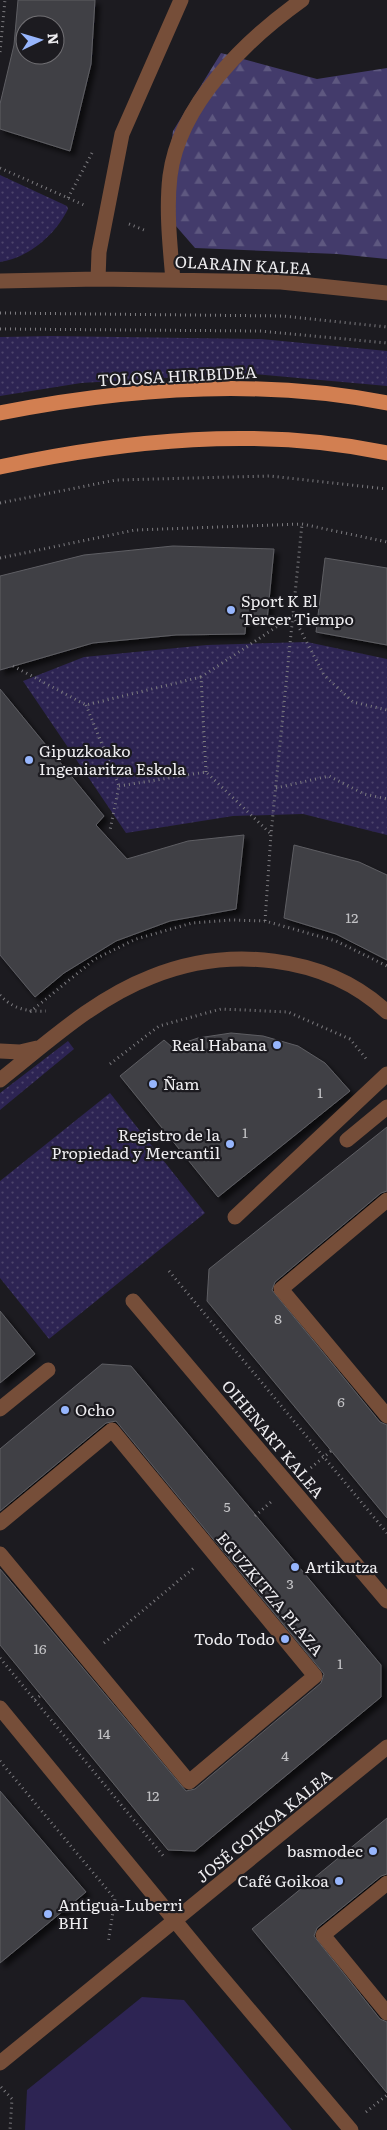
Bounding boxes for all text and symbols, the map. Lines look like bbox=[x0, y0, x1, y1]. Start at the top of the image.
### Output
north arrow bbox=[15, 15, 65, 65]
text: N bbox=[43, 32, 64, 46]
street label: OLARAIN KALEA bbox=[174, 248, 312, 280]
street label: TOLOSA HIRIBIDEA bbox=[97, 359, 257, 391]
place label: Sport K El Tercer Tiempo bbox=[241, 588, 354, 630]
marker: Sport K El Tercer Tiempo bbox=[225, 604, 237, 616]
place label: Gipuzkoako Ingeniaritza Eskola bbox=[39, 738, 186, 780]
marker: Gipuzkoako Ingeniaritza Eskola bbox=[23, 754, 35, 766]
house number: 12 bbox=[346, 907, 358, 927]
place label: Real Habana bbox=[171, 1032, 267, 1056]
marker: Real Habana bbox=[271, 1039, 283, 1051]
place label: Ñam bbox=[163, 1071, 200, 1095]
marker: Ñam bbox=[147, 1078, 159, 1090]
house number: 1 bbox=[317, 1082, 323, 1102]
place label: Registro de la Propiedad y Mercantil bbox=[52, 1122, 220, 1164]
house number: 1 bbox=[242, 1122, 248, 1142]
marker: Registro de la Propiedad y Mercantil bbox=[224, 1138, 236, 1150]
house number: 8 bbox=[274, 1308, 282, 1328]
street label: OIHENART KALEA bbox=[217, 1374, 331, 1503]
house number: 6 bbox=[337, 1391, 345, 1411]
place label: Ocho bbox=[75, 1397, 115, 1421]
marker: Ocho bbox=[59, 1404, 71, 1416]
house number: 5 bbox=[223, 1496, 231, 1516]
street label: EGUZKITZA PLAZA bbox=[212, 1526, 330, 1661]
place label: Artikutza bbox=[305, 1554, 378, 1578]
marker: Artikutza bbox=[289, 1561, 301, 1573]
house number: 3 bbox=[286, 1573, 294, 1593]
place label: Todo Todo bbox=[194, 1626, 275, 1650]
marker: Todo Todo bbox=[279, 1633, 291, 1645]
house number: 16 bbox=[33, 1638, 47, 1658]
house number: 1 bbox=[337, 1653, 343, 1673]
house number: 14 bbox=[98, 1723, 111, 1743]
house number: 4 bbox=[281, 1745, 289, 1765]
street label: JOSÉ GOIKOA KALEA bbox=[190, 1763, 337, 1888]
house number: 12 bbox=[147, 1785, 159, 1805]
place label: basmodec bbox=[287, 1838, 363, 1862]
marker: basmodec bbox=[367, 1845, 379, 1857]
place label: Café Goikoa bbox=[238, 1868, 329, 1892]
marker: Café Goikoa bbox=[333, 1875, 345, 1887]
place label: Antigua-Luberri BHI bbox=[58, 1892, 183, 1934]
marker: Antigua-Luberri BHI bbox=[42, 1908, 54, 1920]

